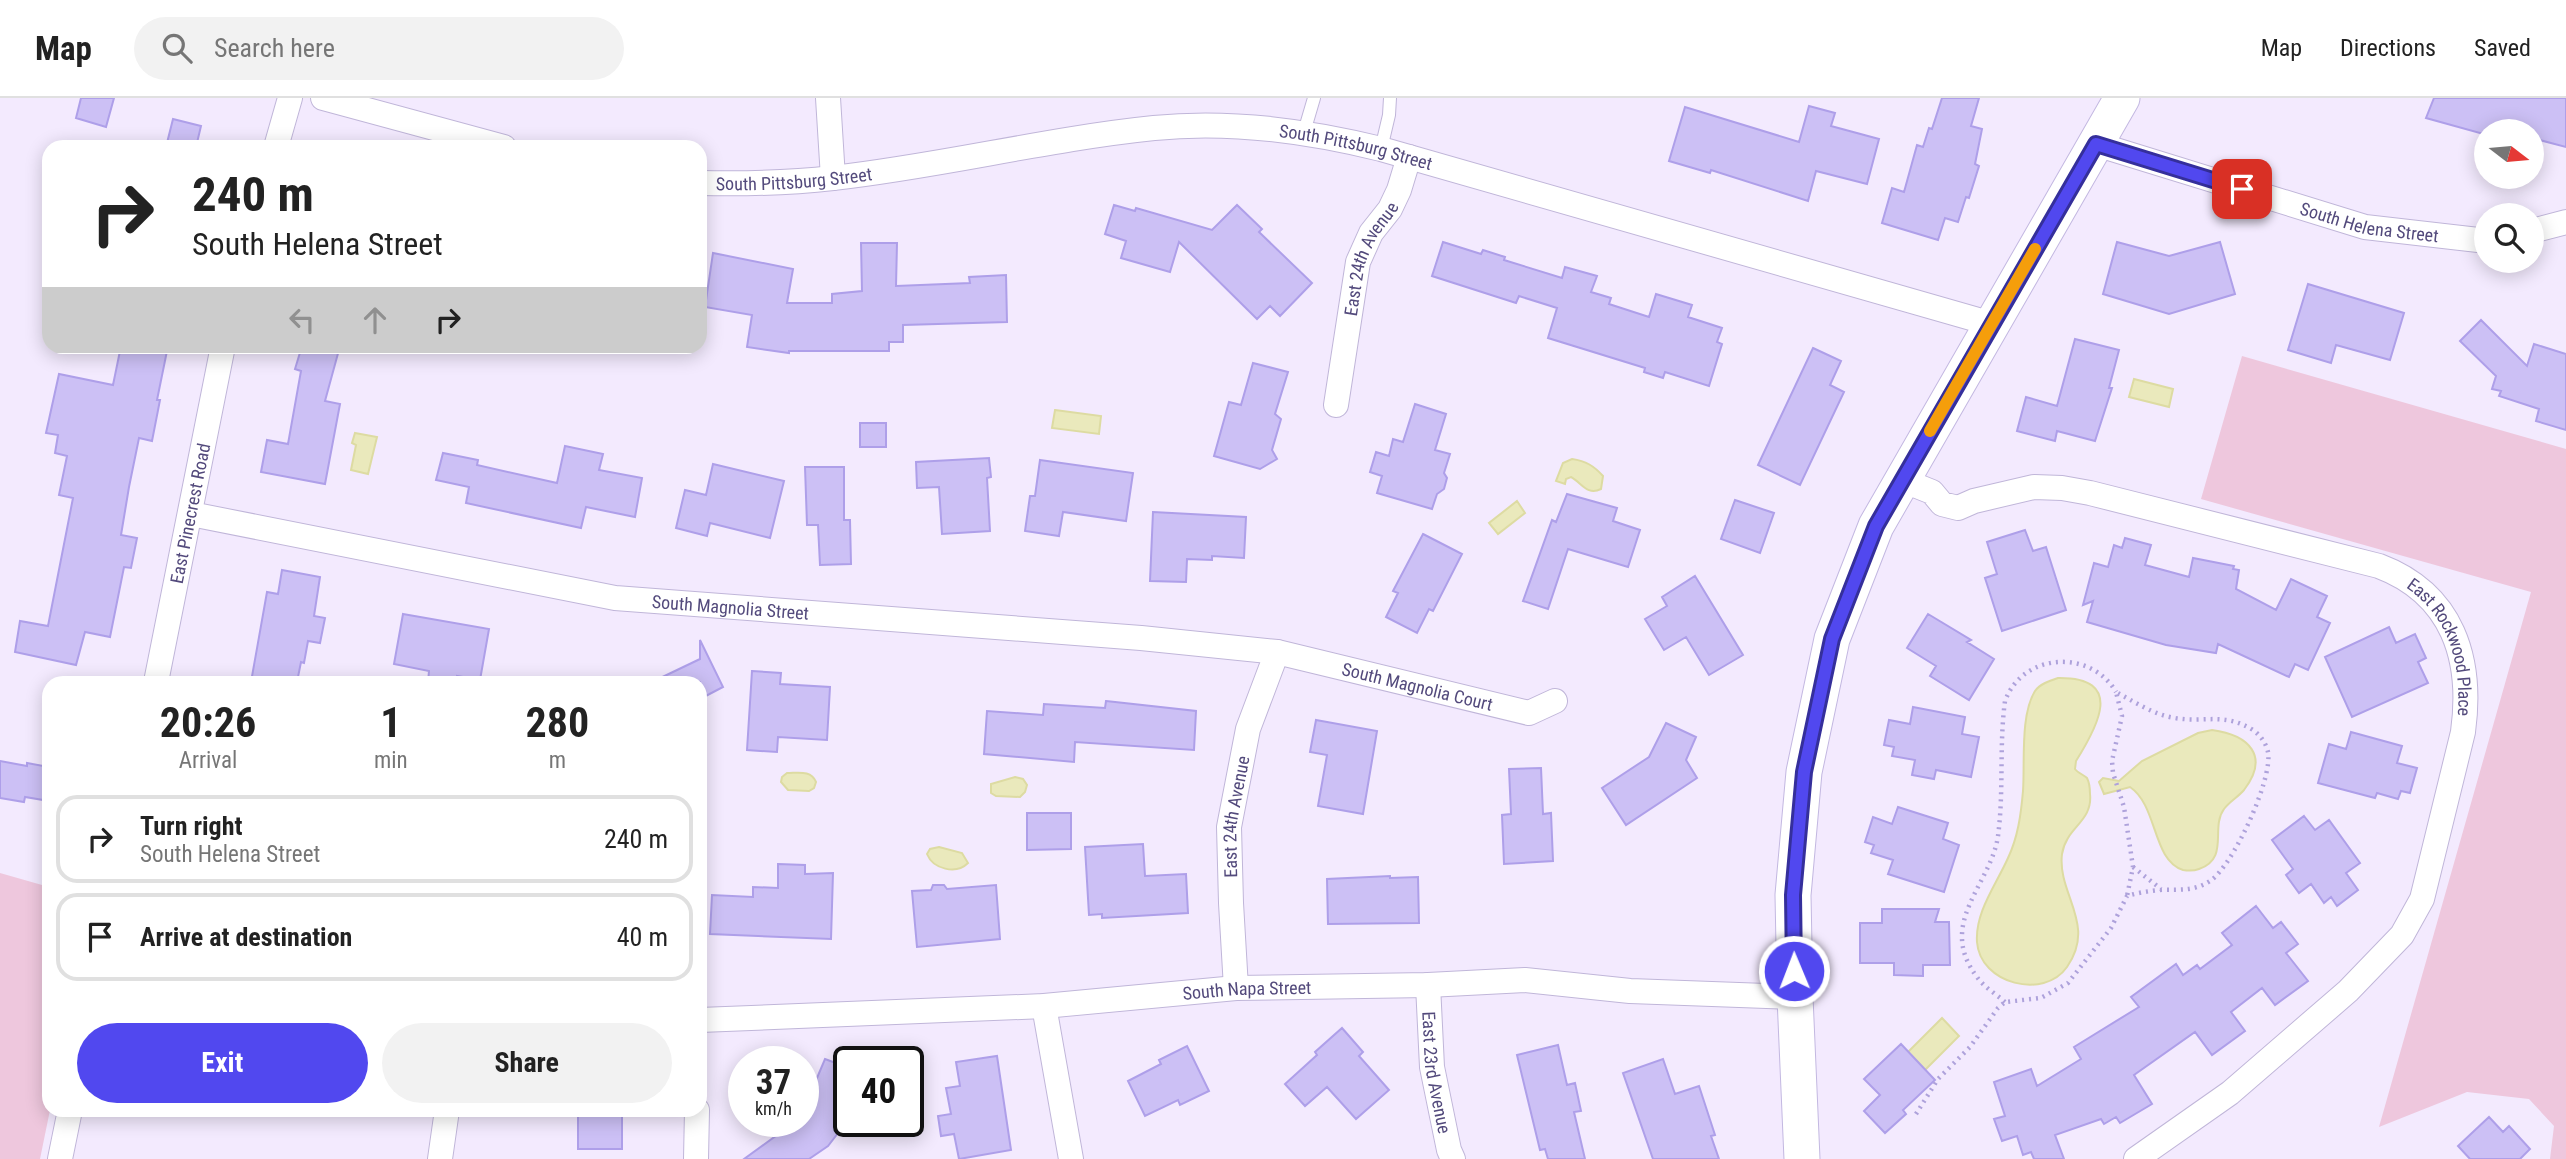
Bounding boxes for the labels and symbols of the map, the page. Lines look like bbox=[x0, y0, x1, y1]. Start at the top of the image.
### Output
north arrow bbox=[2474, 119, 2544, 189]
street label: South Pittsburg Street bbox=[1278, 120, 1435, 174]
pin bbox=[2212, 159, 2272, 219]
street label: South Pittsburg Street bbox=[716, 163, 873, 194]
street label: South Helena Street bbox=[2298, 197, 2440, 246]
street label: East 24th Avenue bbox=[1339, 199, 1402, 317]
street label: East Pinecrest Road bbox=[165, 441, 214, 585]
street label: East Rockwood Place bbox=[2404, 573, 2476, 717]
street label: South Magnolia Street bbox=[651, 590, 810, 623]
street label: South Magnolia Court bbox=[1340, 658, 1495, 714]
street label: East 24th Avenue bbox=[1218, 754, 1253, 878]
position arrow bbox=[1757, 934, 1831, 1008]
street label: South Napa Street bbox=[1182, 976, 1311, 1003]
street label: East 23rd Avenue bbox=[1419, 1011, 1456, 1135]
speed limit sign: 40 bbox=[833, 1046, 924, 1137]

